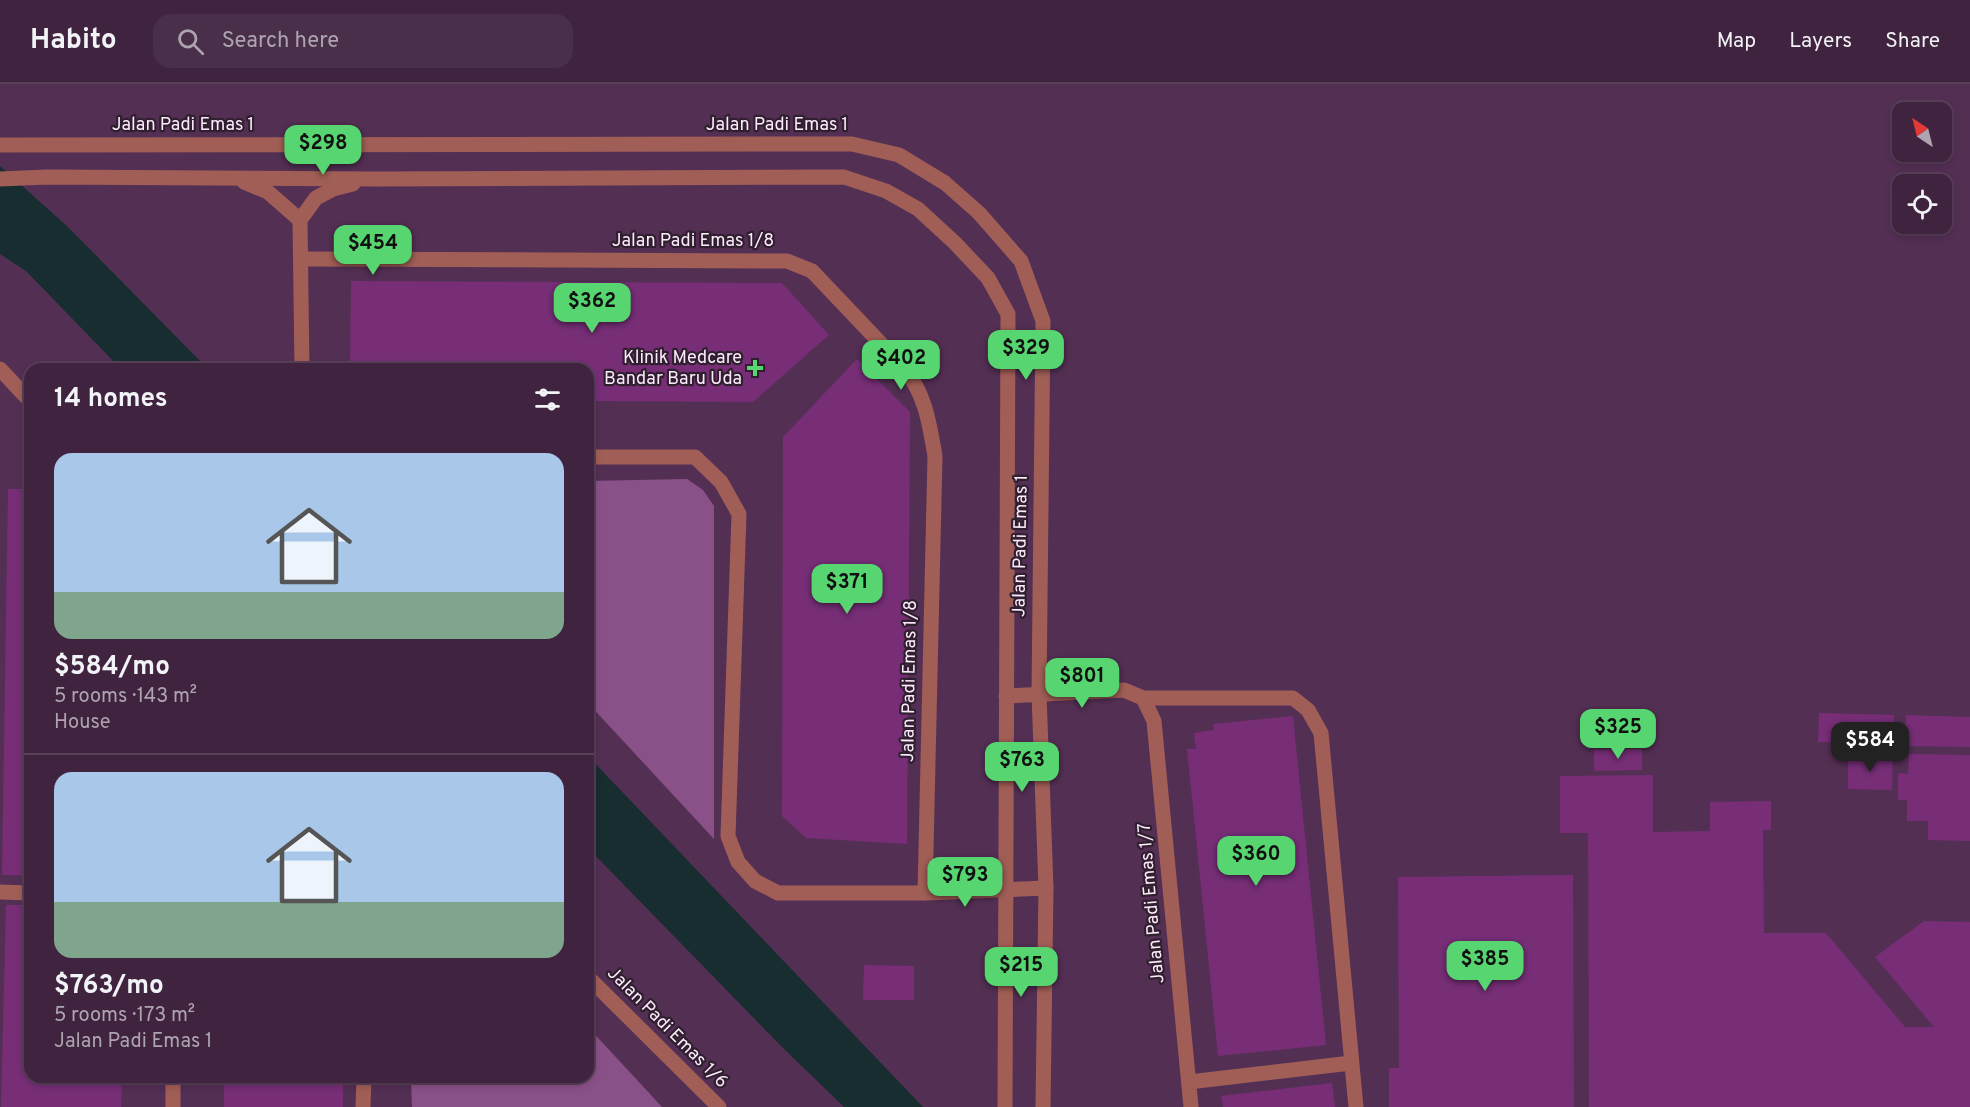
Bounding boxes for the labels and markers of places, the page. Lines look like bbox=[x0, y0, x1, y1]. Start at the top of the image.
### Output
pin: $298 bbox=[287, 125, 359, 176]
pin: $454 bbox=[337, 225, 409, 276]
pin: $362 bbox=[556, 283, 628, 334]
pin: $329 bbox=[990, 330, 1062, 381]
pin: $402 bbox=[865, 340, 937, 391]
place label: Klinik Medcare Bandar Baru Uda bbox=[604, 347, 742, 391]
marker: Klinik Medcare Bandar Baru Uda bbox=[746, 359, 764, 377]
pin: $371 bbox=[811, 564, 883, 615]
pin: $801 bbox=[1046, 658, 1118, 709]
pin: $325 bbox=[1582, 709, 1654, 760]
pin: $584 bbox=[1834, 722, 1906, 773]
pin: $763 bbox=[986, 742, 1058, 793]
pin: $360 bbox=[1220, 836, 1292, 887]
pin: $793 bbox=[929, 857, 1001, 908]
pin: $385 bbox=[1449, 941, 1521, 992]
pin: $215 bbox=[985, 947, 1057, 998]

